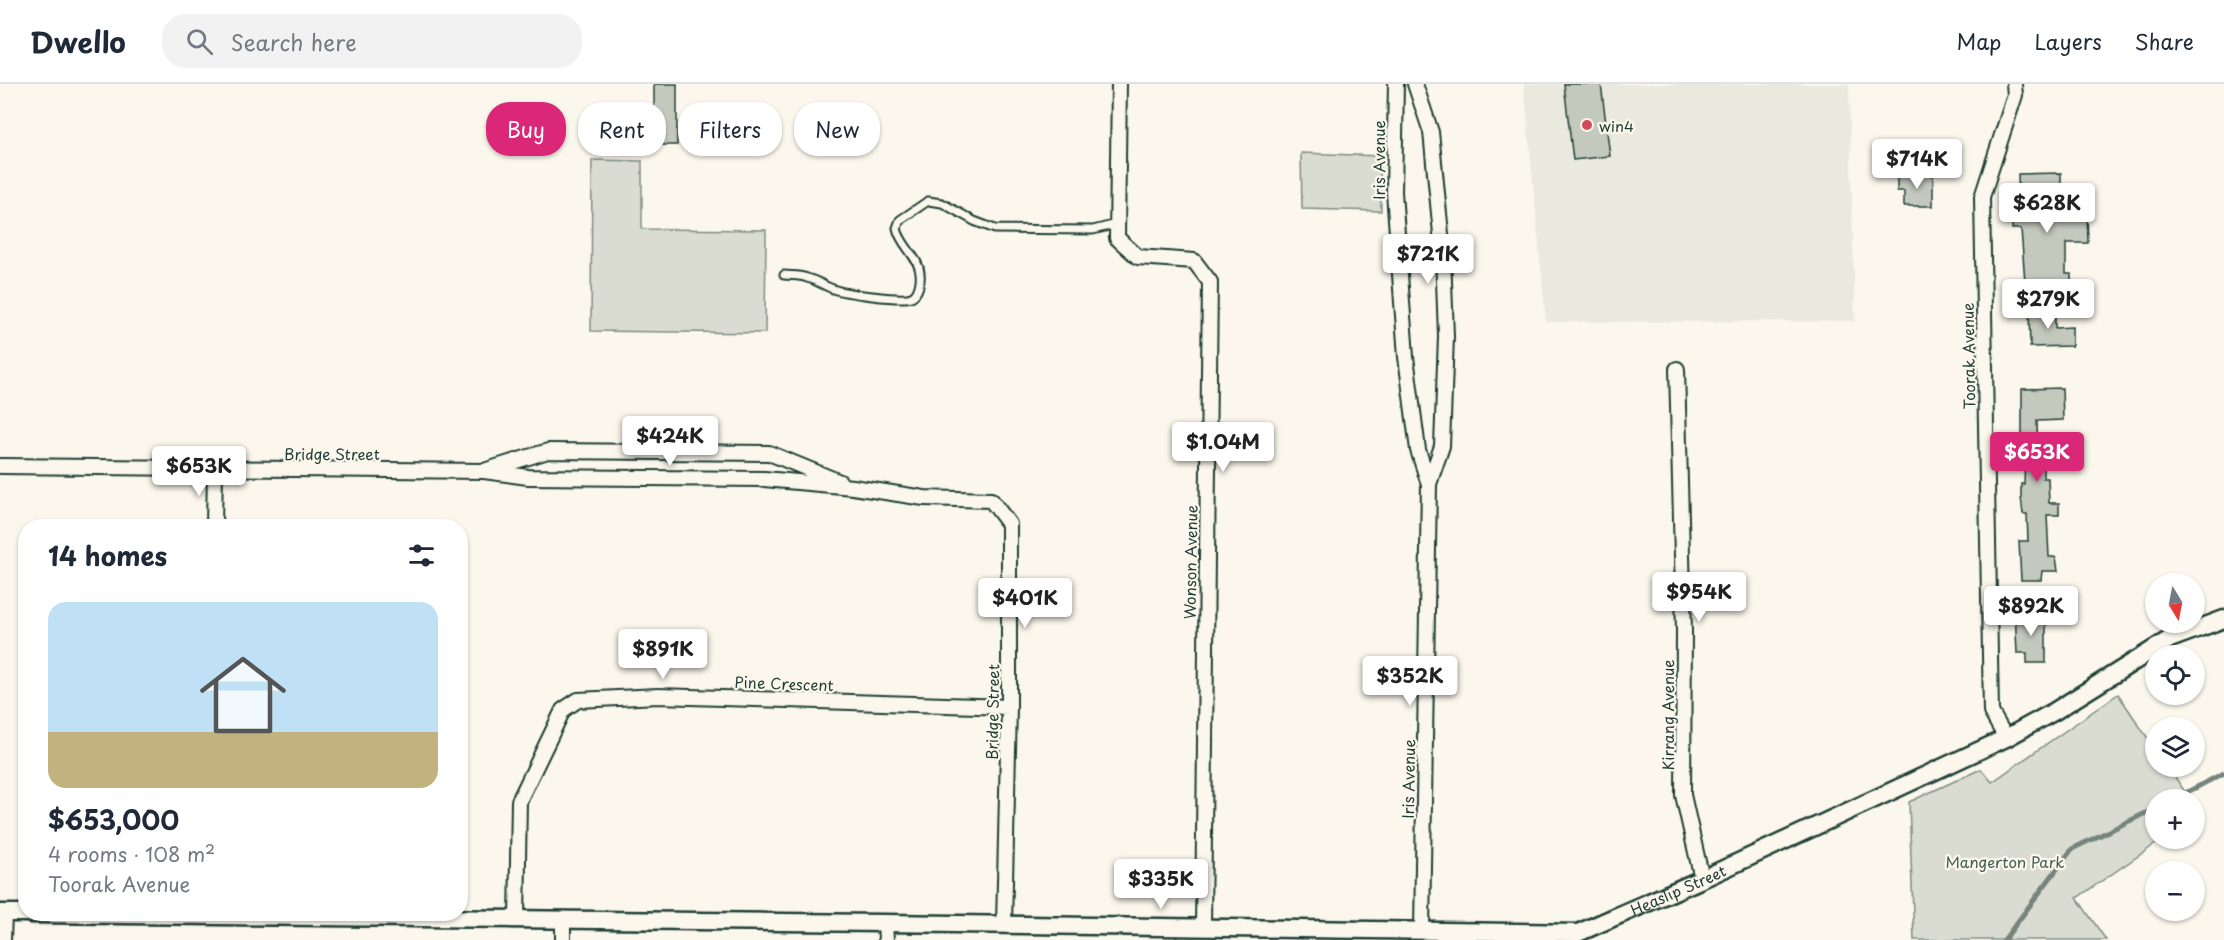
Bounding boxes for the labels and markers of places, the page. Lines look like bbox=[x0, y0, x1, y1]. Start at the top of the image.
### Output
place label: win4 bbox=[1599, 114, 1634, 137]
marker: win4 bbox=[1580, 118, 1594, 132]
pin: $714K bbox=[1875, 139, 1959, 190]
pin: $628K bbox=[2005, 183, 2089, 234]
pin: $721K bbox=[1386, 234, 1470, 285]
pin: $279K bbox=[2006, 279, 2090, 330]
pin: $424K bbox=[628, 416, 712, 467]
pin: $1.04M bbox=[1174, 422, 1272, 473]
pin: $653K bbox=[1995, 432, 2079, 483]
pin: $653K bbox=[157, 446, 241, 497]
pin: $954K bbox=[1657, 572, 1741, 623]
pin: $401K bbox=[983, 578, 1067, 629]
pin: $892K bbox=[1989, 586, 2073, 637]
pin: $891K bbox=[621, 629, 705, 680]
pin: $352K bbox=[1368, 656, 1452, 707]
pin: $335K bbox=[1119, 859, 1203, 910]

